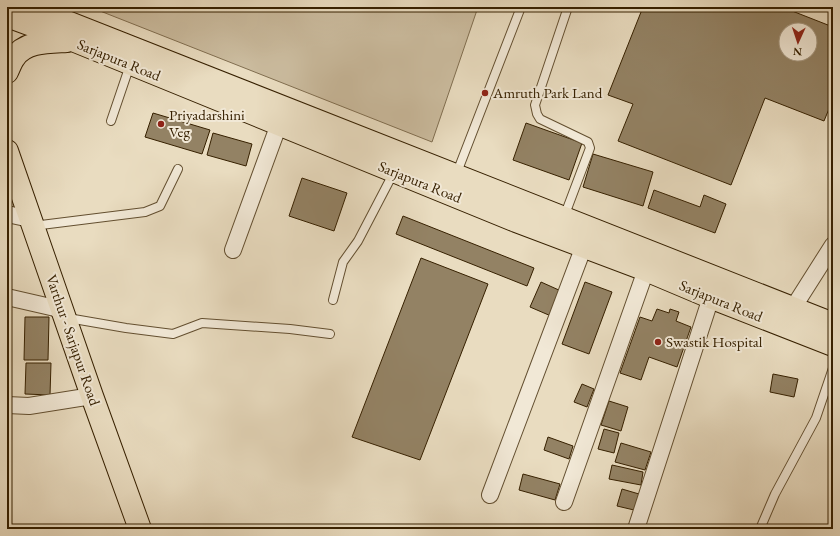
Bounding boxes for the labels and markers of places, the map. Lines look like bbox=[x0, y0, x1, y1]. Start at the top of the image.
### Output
place label: Amruth Park Land bbox=[492, 83, 603, 102]
marker: Amruth Park Land bbox=[480, 88, 490, 98]
place label: Priyadarshini Veg bbox=[169, 105, 245, 141]
marker: Priyadarshini Veg bbox=[156, 119, 166, 129]
place label: Swastik Hospital bbox=[666, 332, 763, 351]
marker: Swastik Hospital bbox=[653, 337, 663, 347]

